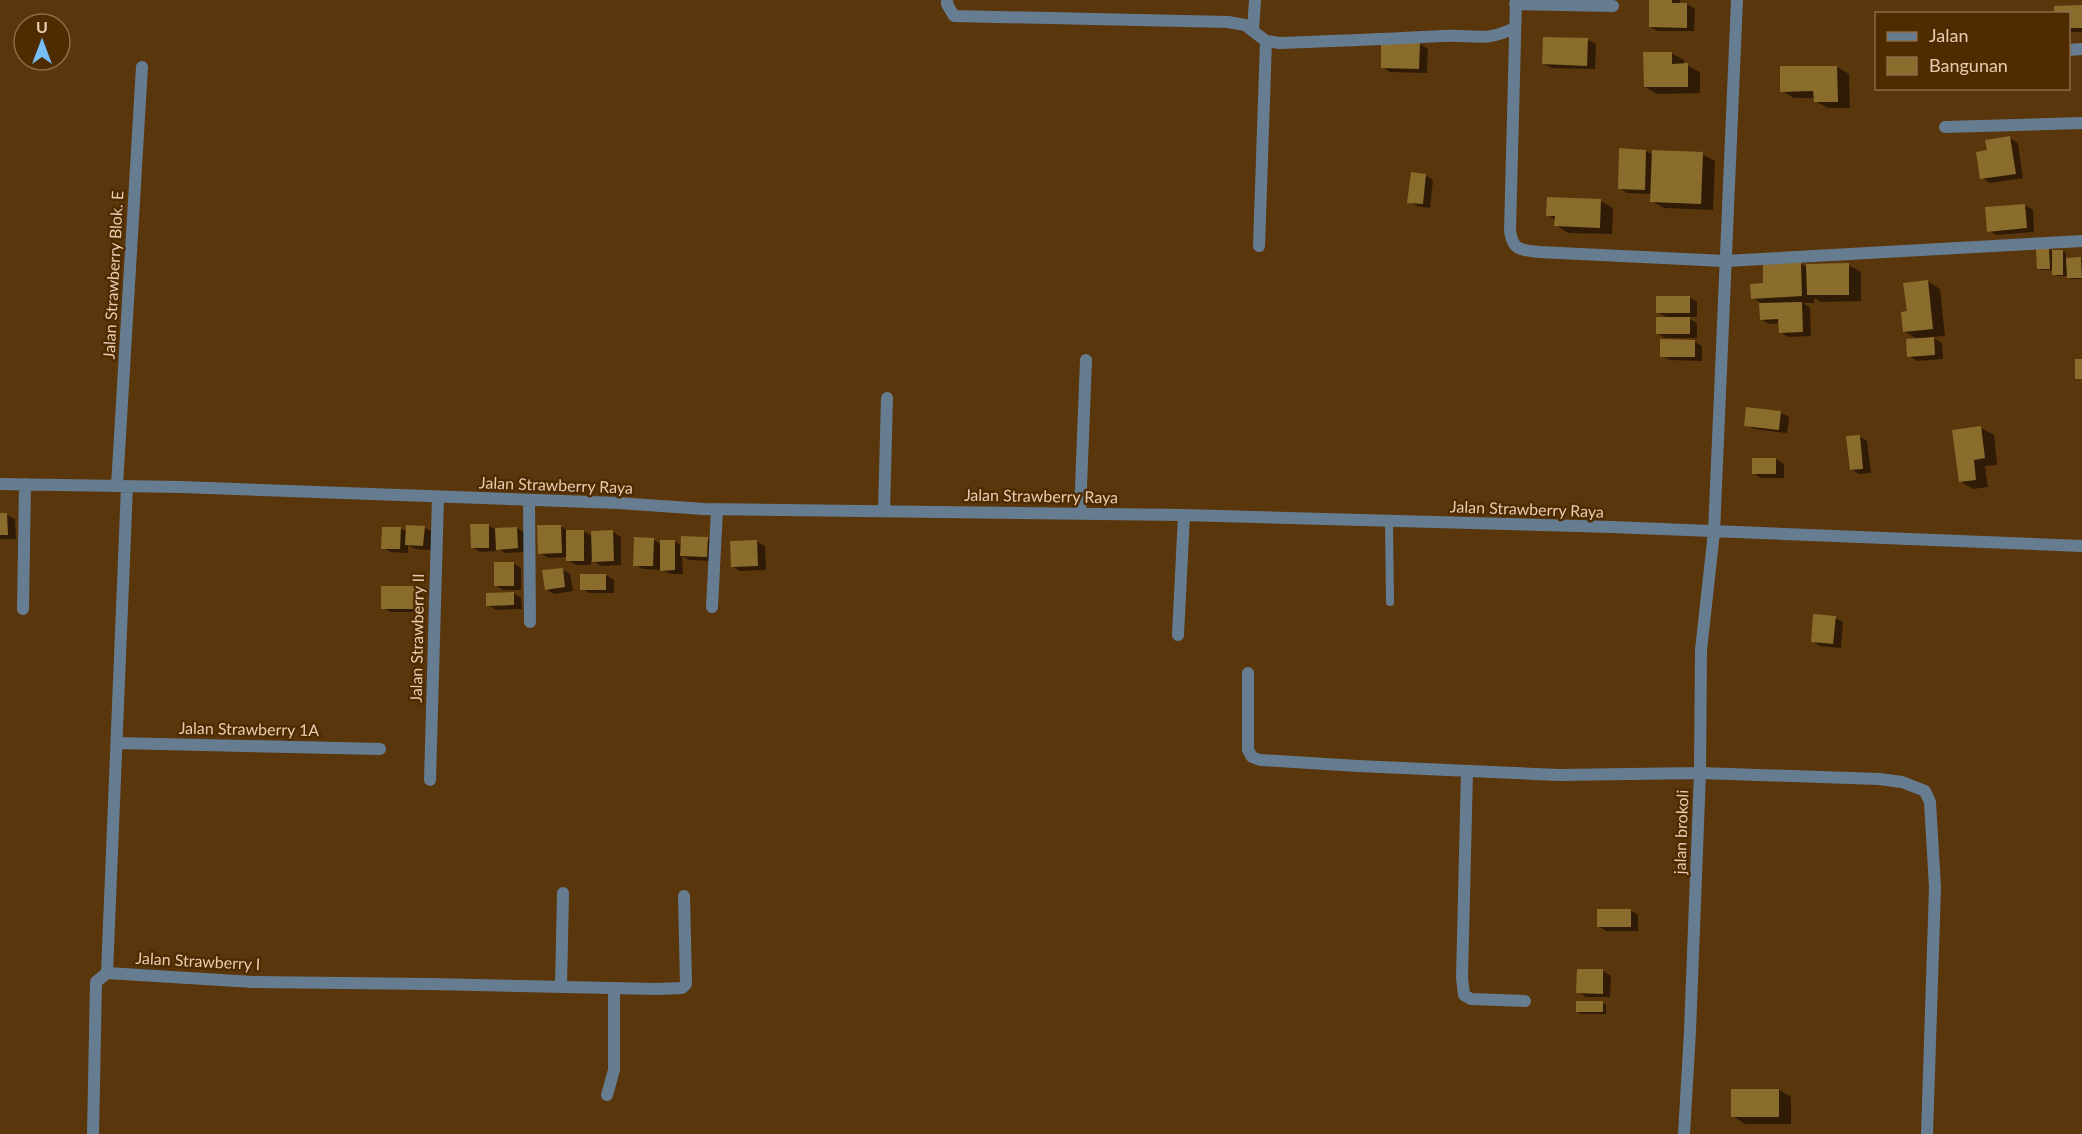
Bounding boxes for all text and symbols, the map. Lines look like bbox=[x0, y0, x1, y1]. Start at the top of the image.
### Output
north arrow bbox=[12, 12, 72, 72]
legend bbox=[1875, 12, 2070, 90]
text: U bbox=[36, 17, 48, 36]
text: Jalan bbox=[1929, 24, 1968, 46]
text: Bangunan bbox=[1929, 54, 2008, 76]
street label: Jalan Strawberry Blok. E bbox=[99, 190, 126, 360]
street label: Jalan Strawberry Raya bbox=[479, 472, 633, 497]
street label: Jalan Strawberry Raya bbox=[964, 485, 1118, 506]
street label: Jalan Strawberry Raya bbox=[1450, 496, 1604, 521]
street label: Jalan Strawberry II bbox=[406, 573, 427, 703]
street label: Jalan Strawberry 1A bbox=[179, 718, 320, 739]
street label: jalan brokoli bbox=[1669, 789, 1691, 876]
street label: Jalan Strawberry I bbox=[135, 948, 261, 973]

